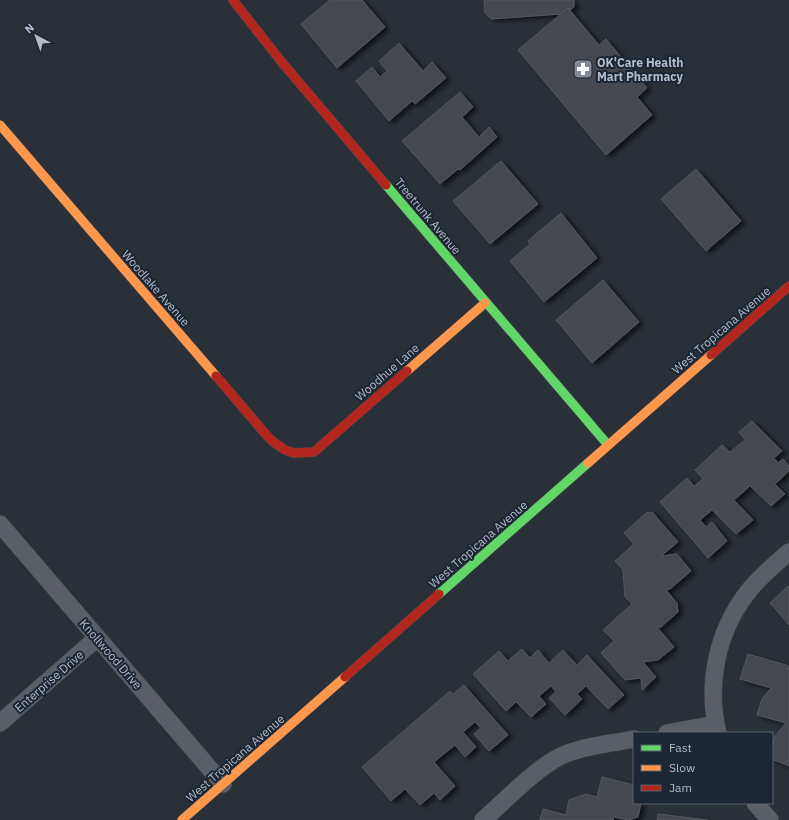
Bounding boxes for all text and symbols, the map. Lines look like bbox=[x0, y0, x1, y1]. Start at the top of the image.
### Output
north arrow bbox=[16, 16, 56, 56]
text: N bbox=[22, 21, 37, 36]
place label: OK'Care Health Mart Pharmacy bbox=[597, 55, 684, 84]
pharmacy icon: OK'Care Health Mart Pharmacy bbox=[572, 58, 594, 80]
street label: Treetrunk Avenue bbox=[392, 175, 465, 258]
street label: Woodlake Avenue bbox=[119, 247, 193, 330]
street label: West Tropicana Avenue bbox=[669, 283, 774, 377]
street label: Woodhue Lane bbox=[352, 340, 422, 404]
street label: West Tropicana Avenue bbox=[426, 497, 531, 591]
street label: Knollwood Drive bbox=[77, 616, 146, 692]
street label: Enterprise Drive bbox=[11, 647, 87, 715]
street label: West Tropicana Avenue bbox=[183, 711, 288, 805]
legend bbox=[633, 732, 773, 804]
text: Fast bbox=[669, 740, 692, 755]
text: Slow bbox=[669, 760, 695, 775]
text: Jam bbox=[669, 780, 692, 795]

